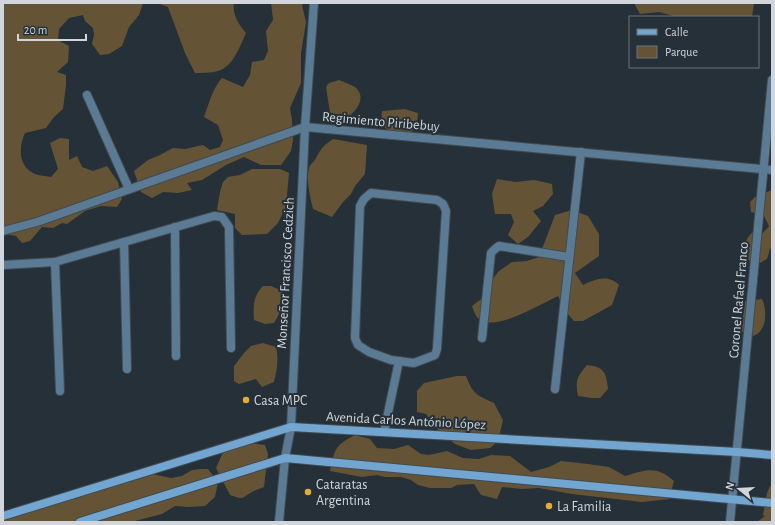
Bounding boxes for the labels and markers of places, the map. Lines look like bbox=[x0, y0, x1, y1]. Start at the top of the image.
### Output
place label: Casa MPC bbox=[254, 394, 307, 408]
marker: Casa MPC bbox=[241, 395, 251, 405]
place label: Cataratas Argentina bbox=[316, 478, 371, 508]
marker: Cataratas Argentina bbox=[303, 487, 313, 497]
place label: La Familia bbox=[557, 500, 612, 514]
marker: La Familia bbox=[544, 501, 554, 511]

